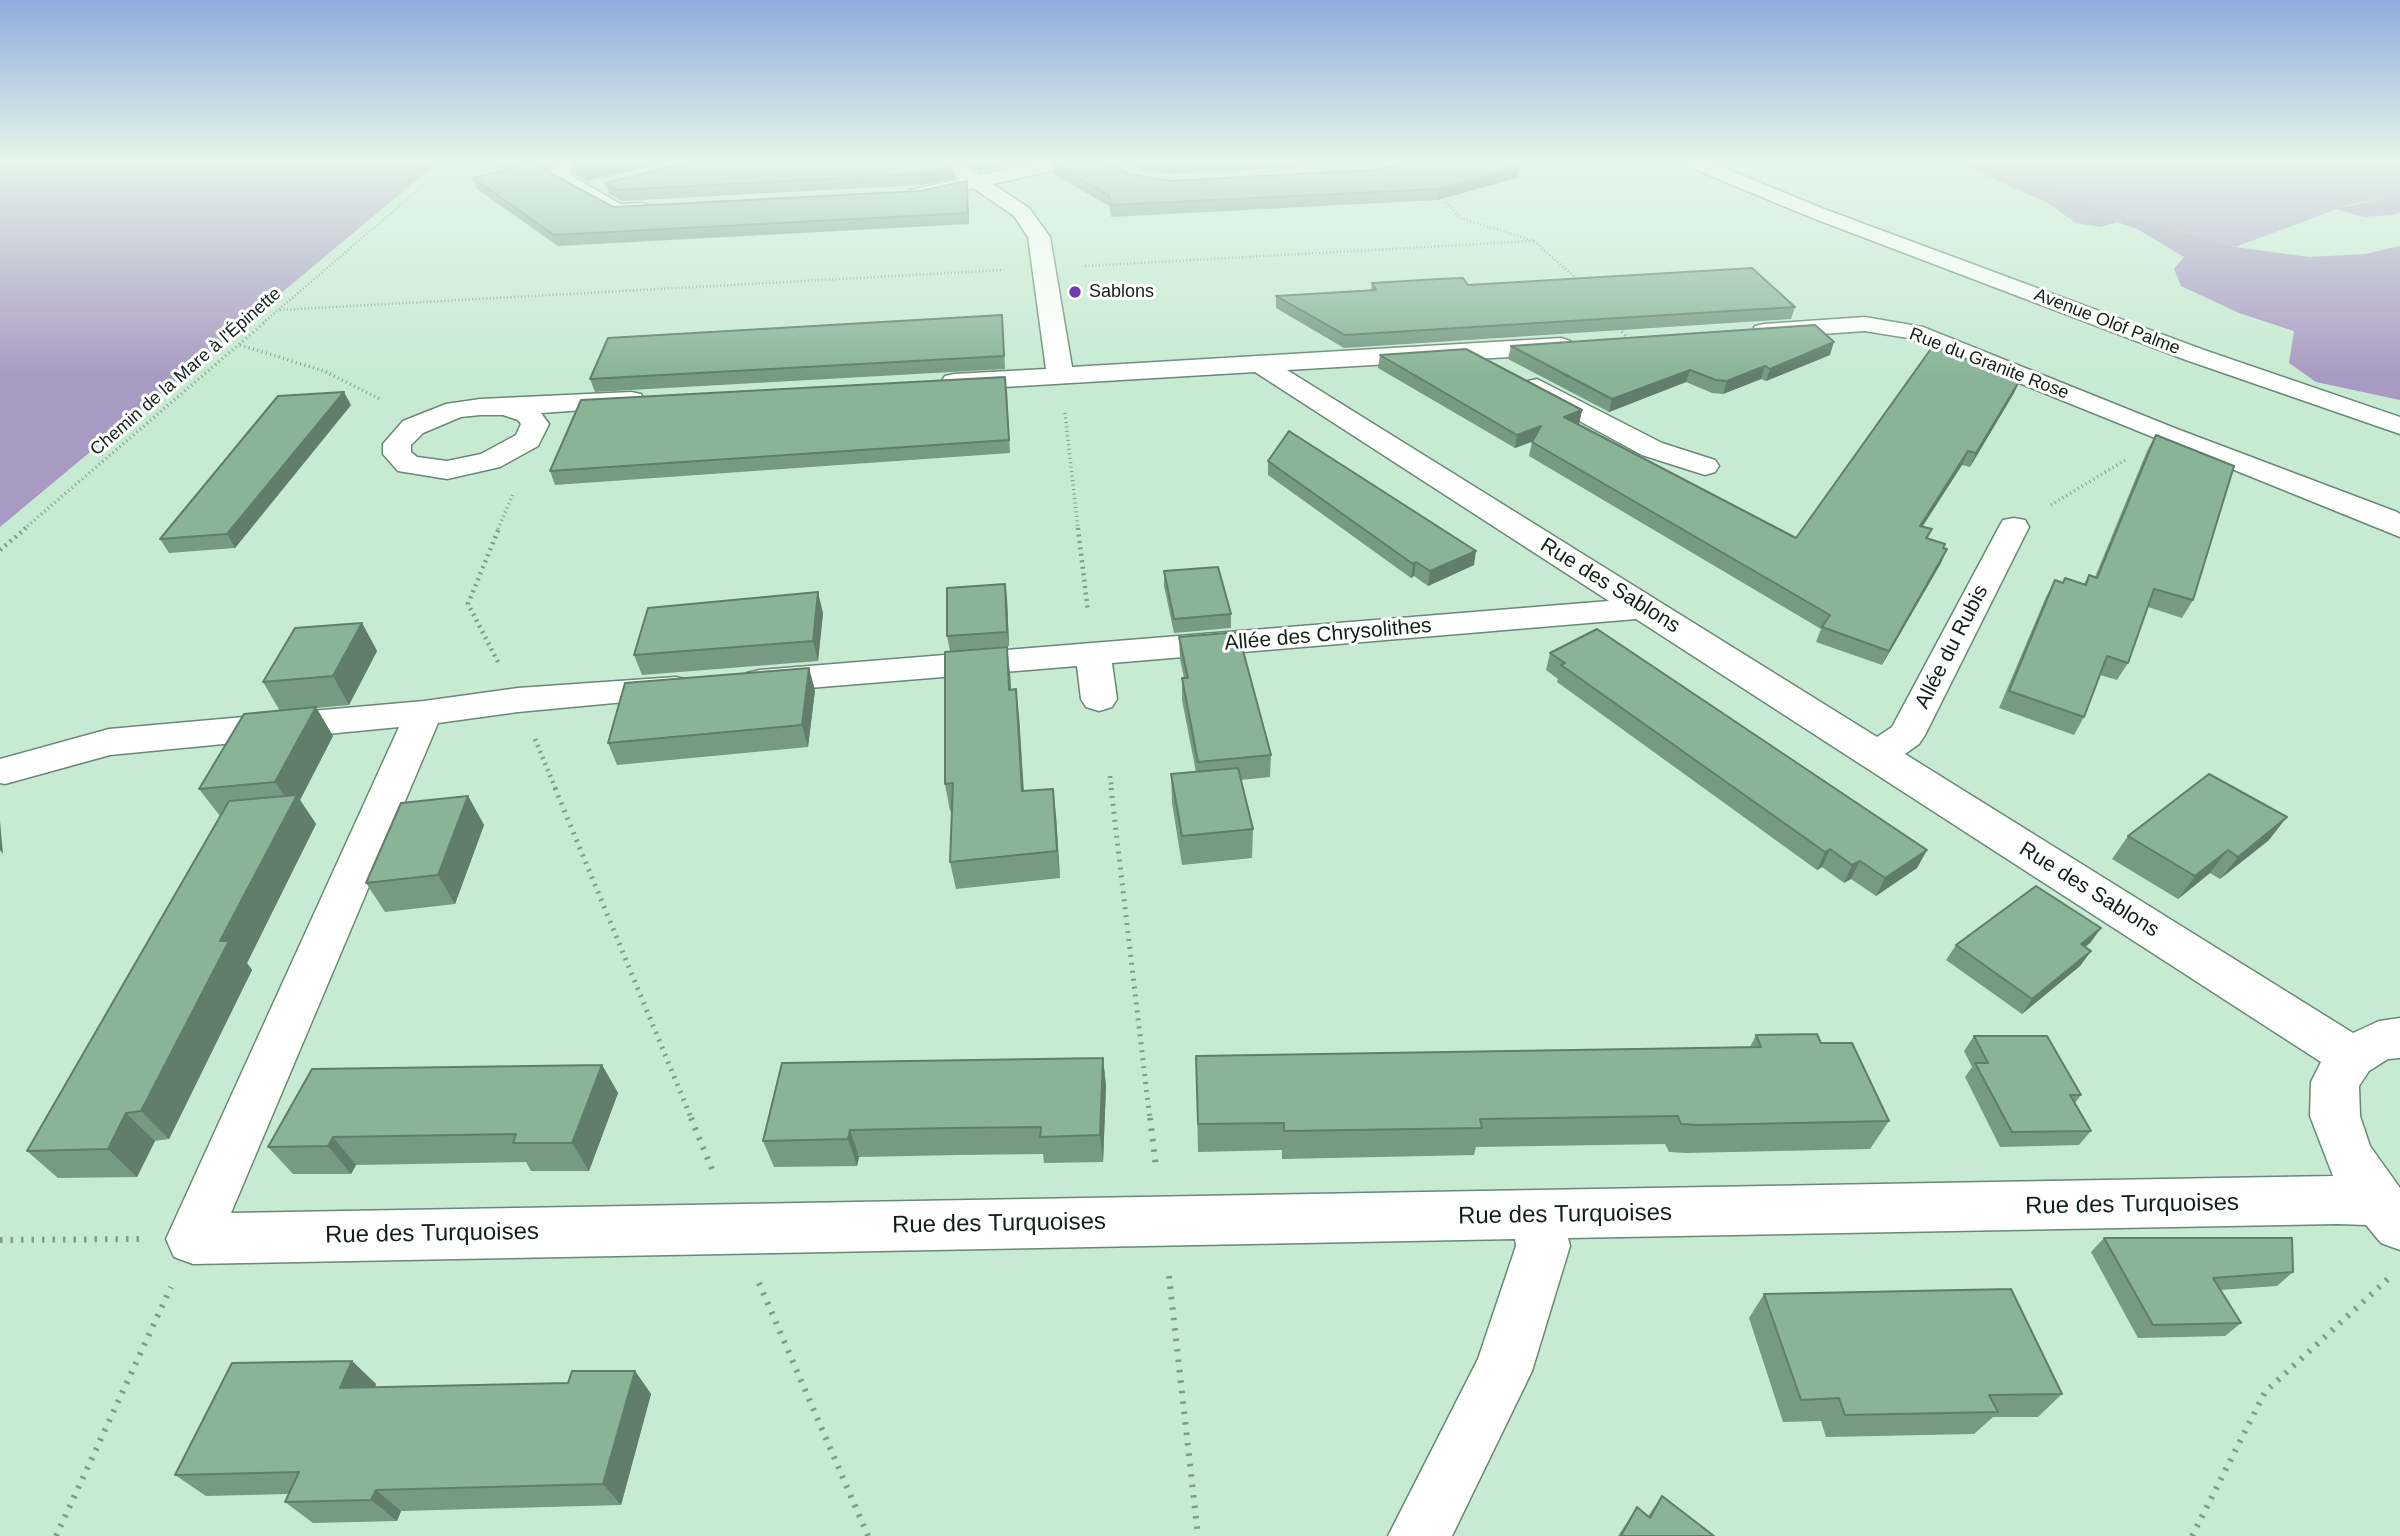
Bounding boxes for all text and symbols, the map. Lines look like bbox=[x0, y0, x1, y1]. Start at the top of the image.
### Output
place label: Sablons bbox=[1089, 281, 1154, 303]
street label: Chemin de la Mare à l'Épinette bbox=[86, 283, 286, 461]
marker: Sablons bbox=[1067, 284, 1083, 300]
street label: Avenue Olof Palme bbox=[2031, 284, 2183, 360]
street label: Rue du Granite Rose bbox=[1906, 324, 2072, 404]
street label: Rue des Sablons bbox=[1536, 533, 1684, 639]
street label: Allée du Rubis bbox=[1910, 581, 1994, 713]
street label: Allée des Chrysolithes bbox=[1223, 613, 1433, 657]
street label: Rue des Sablons bbox=[2015, 837, 2163, 943]
street label: Rue des Turquoises bbox=[2025, 1189, 2239, 1221]
street label: Rue des Turquoises bbox=[1458, 1199, 1672, 1231]
street label: Rue des Turquoises bbox=[892, 1208, 1106, 1240]
street label: Rue des Turquoises bbox=[325, 1218, 539, 1250]

